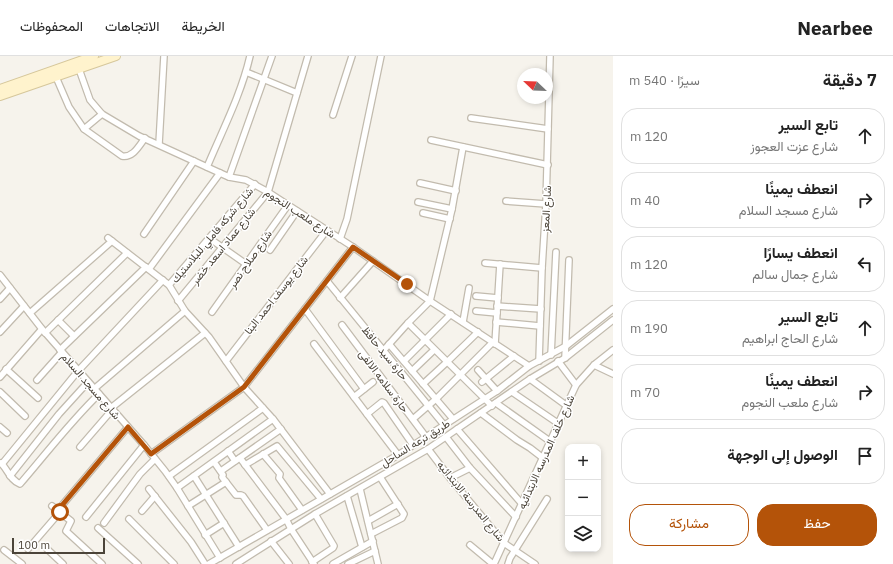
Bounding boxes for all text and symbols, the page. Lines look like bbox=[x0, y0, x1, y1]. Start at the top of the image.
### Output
text: Nearbee bbox=[797, 16, 873, 40]
text: المحفوظات bbox=[20, 17, 83, 35]
text: الاتجاهات bbox=[105, 17, 159, 35]
text: الخريطة bbox=[181, 17, 225, 35]
north arrow bbox=[517, 68, 553, 104]
text: 7 دقيقة bbox=[823, 69, 877, 91]
text: سيرًا · 540 m bbox=[629, 72, 700, 89]
text: تابع السير bbox=[779, 115, 838, 134]
icon: ahead bbox=[854, 125, 876, 147]
text: 120 m bbox=[630, 128, 668, 145]
text: شارع عزت العجوز bbox=[750, 138, 838, 155]
text: انعطف يمينًا bbox=[765, 179, 838, 198]
street label: شارع شركه فاملي للبلاستيك bbox=[168, 184, 259, 288]
street label: شارع ملعب النجوم bbox=[261, 185, 338, 242]
street label: شارع المعز bbox=[538, 185, 555, 234]
icon: right bbox=[854, 189, 876, 211]
text: 40 m bbox=[630, 192, 660, 209]
text: شارع مسجد السلام bbox=[739, 202, 838, 219]
street label: شارع عماد اسعد خضر bbox=[187, 205, 259, 289]
street label: شارع صلاح نصر bbox=[224, 227, 276, 292]
text: انعطف يسارًا bbox=[763, 243, 838, 262]
street label: شارع يوسف احمد البنا bbox=[241, 253, 312, 338]
icon: left bbox=[854, 253, 876, 275]
text: 120 m bbox=[630, 256, 668, 273]
text: شارع جمال سالم bbox=[752, 266, 838, 283]
route end bbox=[398, 275, 416, 293]
text: تابع السير bbox=[779, 307, 838, 326]
icon: ahead bbox=[854, 317, 876, 339]
text: 190 m bbox=[630, 320, 668, 337]
street label: حارة سيد حافظ bbox=[359, 323, 411, 383]
text: شارع الحاج ابراهيم bbox=[742, 330, 838, 347]
street label: حارة سلامه الالفى bbox=[356, 347, 412, 415]
street label: شارع مسجد السلام bbox=[57, 350, 124, 423]
text: انعطف يمينًا bbox=[765, 371, 838, 390]
icon: right bbox=[854, 381, 876, 403]
text: 70 m bbox=[630, 384, 660, 401]
street label: شارع خلف المدرسه الابتدائيه bbox=[514, 392, 579, 512]
text: شارع ملعب النجوم bbox=[742, 394, 838, 411]
street label: طريق ترعه الساحل bbox=[378, 416, 452, 470]
map controls bbox=[565, 444, 601, 552]
button: + bbox=[565, 444, 601, 480]
text: الوصول إلى الوجهة bbox=[727, 445, 838, 464]
icon: arrive bbox=[854, 445, 876, 467]
street label: شارع المدرسة الابتدائيه bbox=[433, 458, 508, 545]
button: − bbox=[565, 480, 601, 516]
route start bbox=[51, 503, 69, 521]
button: مشاركة bbox=[629, 504, 749, 546]
button: حفظ bbox=[757, 504, 877, 546]
button: layers bbox=[565, 516, 601, 552]
scale bar bbox=[12, 536, 105, 555]
text: 100 m bbox=[18, 538, 50, 552]

